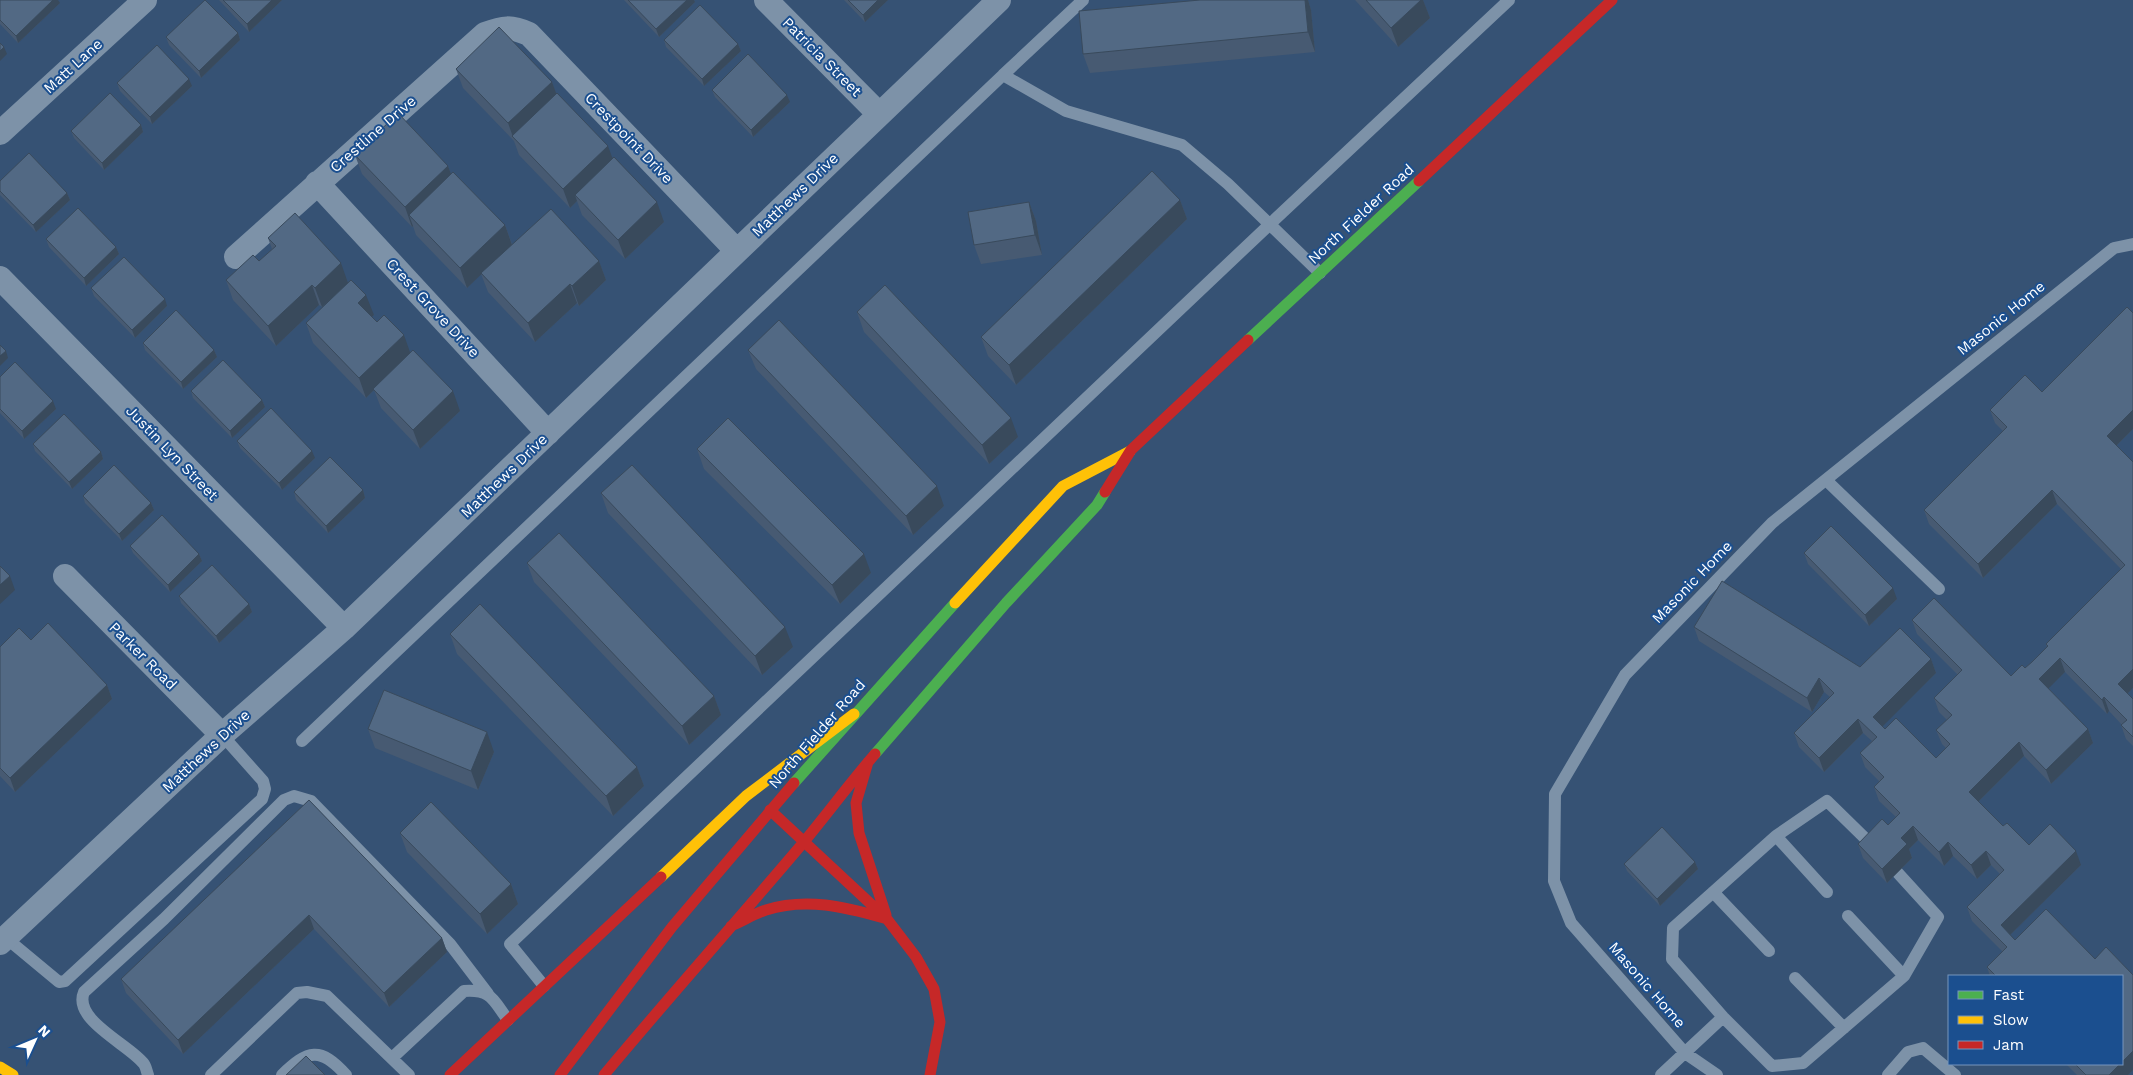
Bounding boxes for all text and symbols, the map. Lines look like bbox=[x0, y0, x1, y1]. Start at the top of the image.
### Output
street label: Patricia Street bbox=[779, 14, 866, 101]
street label: Matt Lane bbox=[40, 35, 106, 97]
street label: Crestpoint Drive bbox=[581, 89, 677, 187]
street label: Crestline Drive bbox=[326, 92, 420, 176]
street label: Matthews Drive bbox=[748, 149, 842, 241]
street label: North Fielder Road bbox=[1304, 160, 1418, 268]
street label: Crest Grove Drive bbox=[383, 255, 483, 361]
street label: Masonic Home bbox=[1953, 277, 2049, 359]
street label: Justin Lyn Street bbox=[122, 402, 222, 505]
street label: Matthews Drive bbox=[457, 430, 551, 522]
street label: Masonic Home bbox=[1648, 537, 1736, 627]
street label: Parker Road bbox=[105, 618, 181, 694]
street label: North Fielder Road bbox=[765, 676, 869, 792]
street label: Matthews Drive bbox=[159, 706, 253, 796]
street label: Masonic Home bbox=[1605, 938, 1689, 1032]
legend bbox=[1948, 975, 2123, 1065]
text: Fast bbox=[1993, 986, 2025, 1004]
text: Slow bbox=[1993, 1011, 2029, 1029]
north arrow bbox=[10, 1015, 60, 1065]
text: N bbox=[35, 1022, 54, 1040]
text: Jam bbox=[1993, 1036, 2024, 1054]

